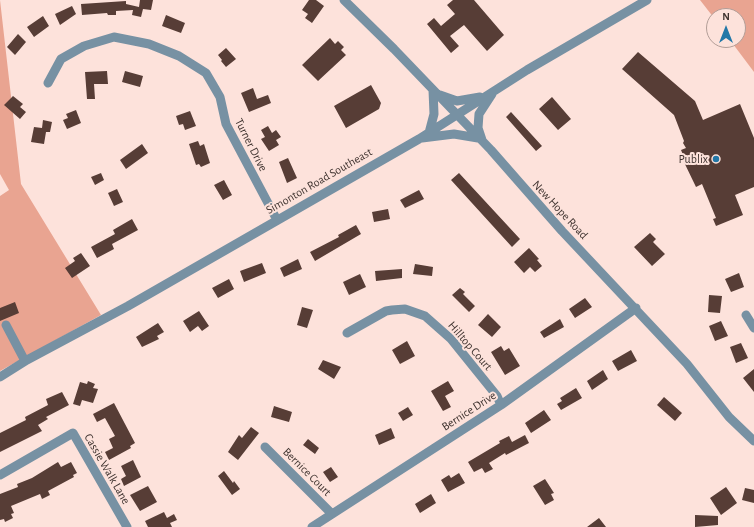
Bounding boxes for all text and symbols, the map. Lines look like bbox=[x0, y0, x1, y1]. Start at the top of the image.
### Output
north arrow bbox=[706, 8, 746, 48]
text: N bbox=[722, 11, 730, 22]
street label: Turner Drive bbox=[232, 116, 270, 174]
street label: Simonton Road Southeast bbox=[263, 145, 375, 217]
place label: Publix bbox=[679, 152, 708, 166]
marker: Publix bbox=[711, 154, 721, 164]
street label: New Hope Road bbox=[529, 178, 591, 242]
street label: Hilltop Court bbox=[445, 319, 495, 373]
street label: Bernice Drive bbox=[439, 388, 499, 434]
street label: Cassie Walk Lane bbox=[81, 431, 133, 507]
street label: Bernice Court bbox=[280, 445, 334, 499]

